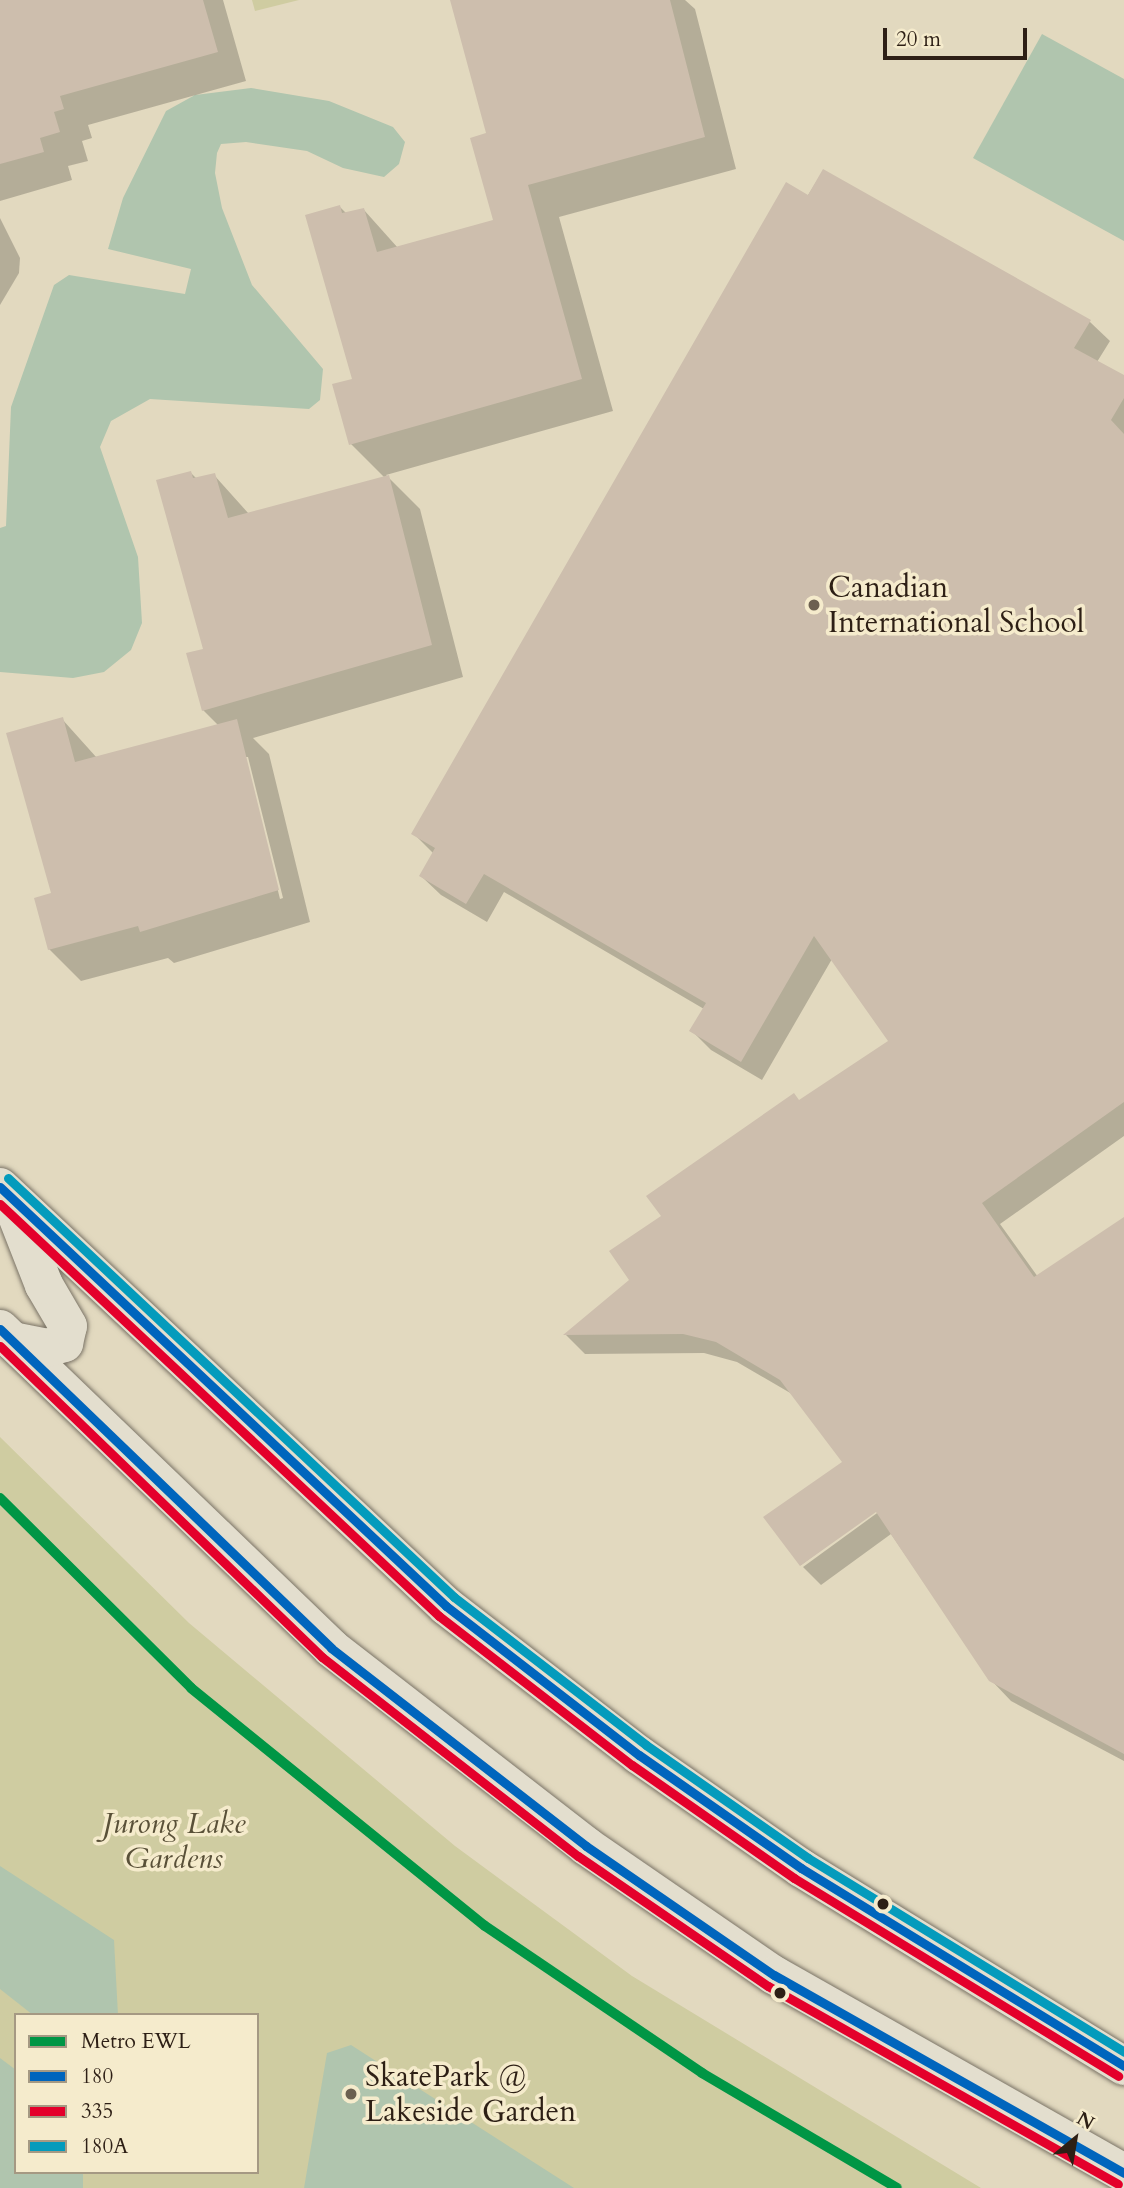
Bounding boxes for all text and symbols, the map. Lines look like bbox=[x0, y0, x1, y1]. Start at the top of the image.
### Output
scale bar bbox=[886, 14, 1030, 58]
text: 20 m bbox=[896, 25, 941, 54]
place label: Canadian International School bbox=[828, 570, 1084, 640]
marker: Canadian International School bbox=[806, 597, 822, 613]
park label: Jurong Lake Gardens bbox=[103, 1806, 245, 1876]
unlabelled marker bbox=[876, 1897, 890, 1911]
unlabelled marker bbox=[773, 1986, 787, 2000]
legend bbox=[14, 2013, 259, 2174]
text: Metro EWL bbox=[81, 2027, 190, 2056]
place label: SkatePark @ Lakeside Garden bbox=[365, 2059, 576, 2130]
text: 180 bbox=[81, 2062, 113, 2091]
marker: SkatePark @ Lakeside Garden bbox=[343, 2086, 359, 2102]
text: 335 bbox=[81, 2097, 113, 2126]
north arrow bbox=[1040, 2104, 1110, 2174]
text: N bbox=[1072, 2105, 1099, 2136]
text: 180A bbox=[81, 2132, 128, 2161]

